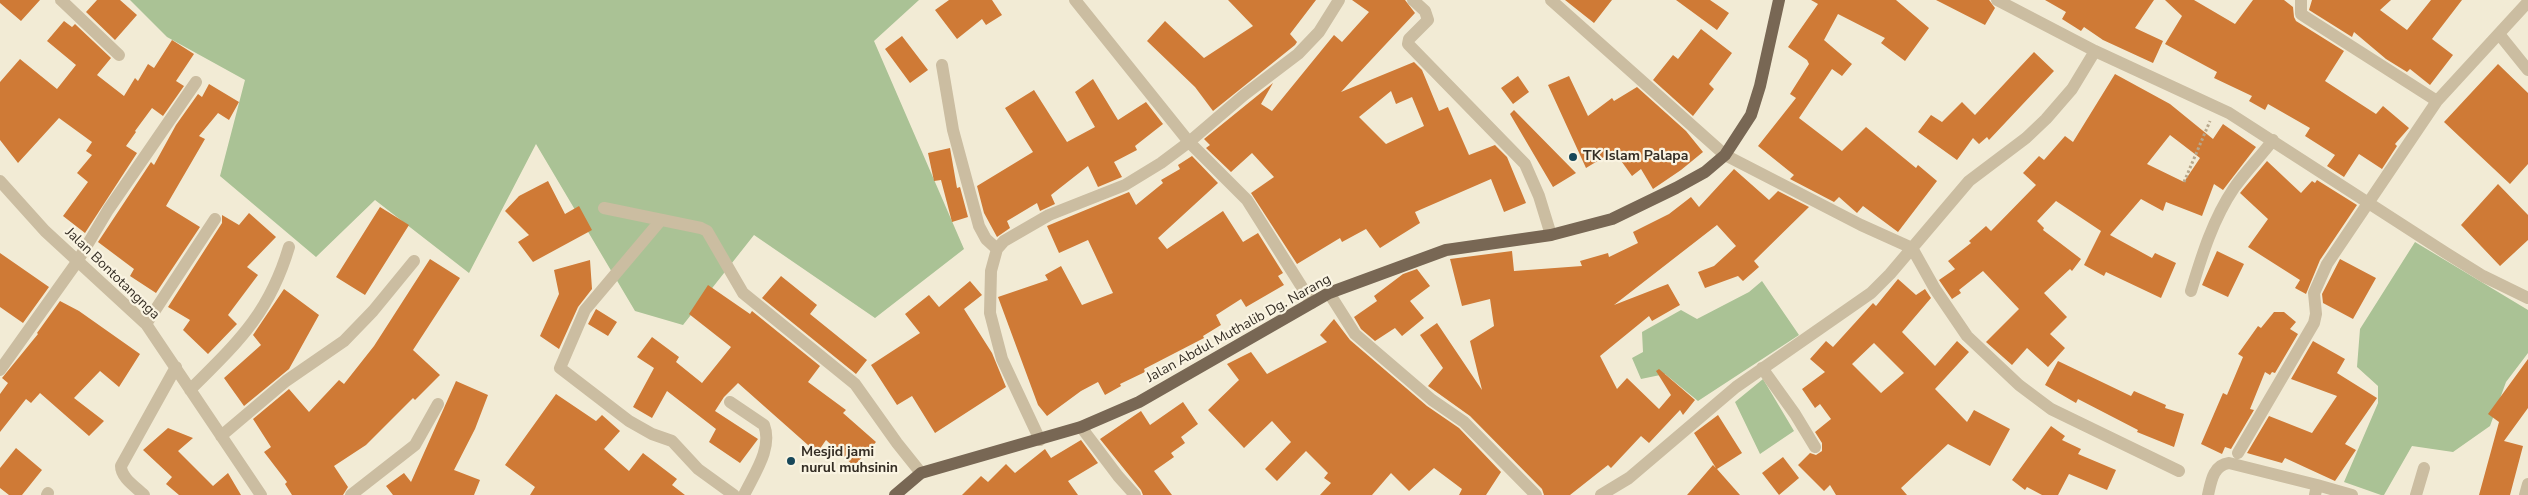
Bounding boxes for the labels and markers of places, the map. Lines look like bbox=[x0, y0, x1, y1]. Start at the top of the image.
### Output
place label: TK Islam Palapa bbox=[1583, 149, 1688, 165]
marker: TK Islam Palapa bbox=[1567, 151, 1579, 163]
place label: Mesjid jami nurul muhsinin bbox=[801, 445, 898, 478]
marker: Mesjid jami nurul muhsinin bbox=[785, 455, 797, 467]

